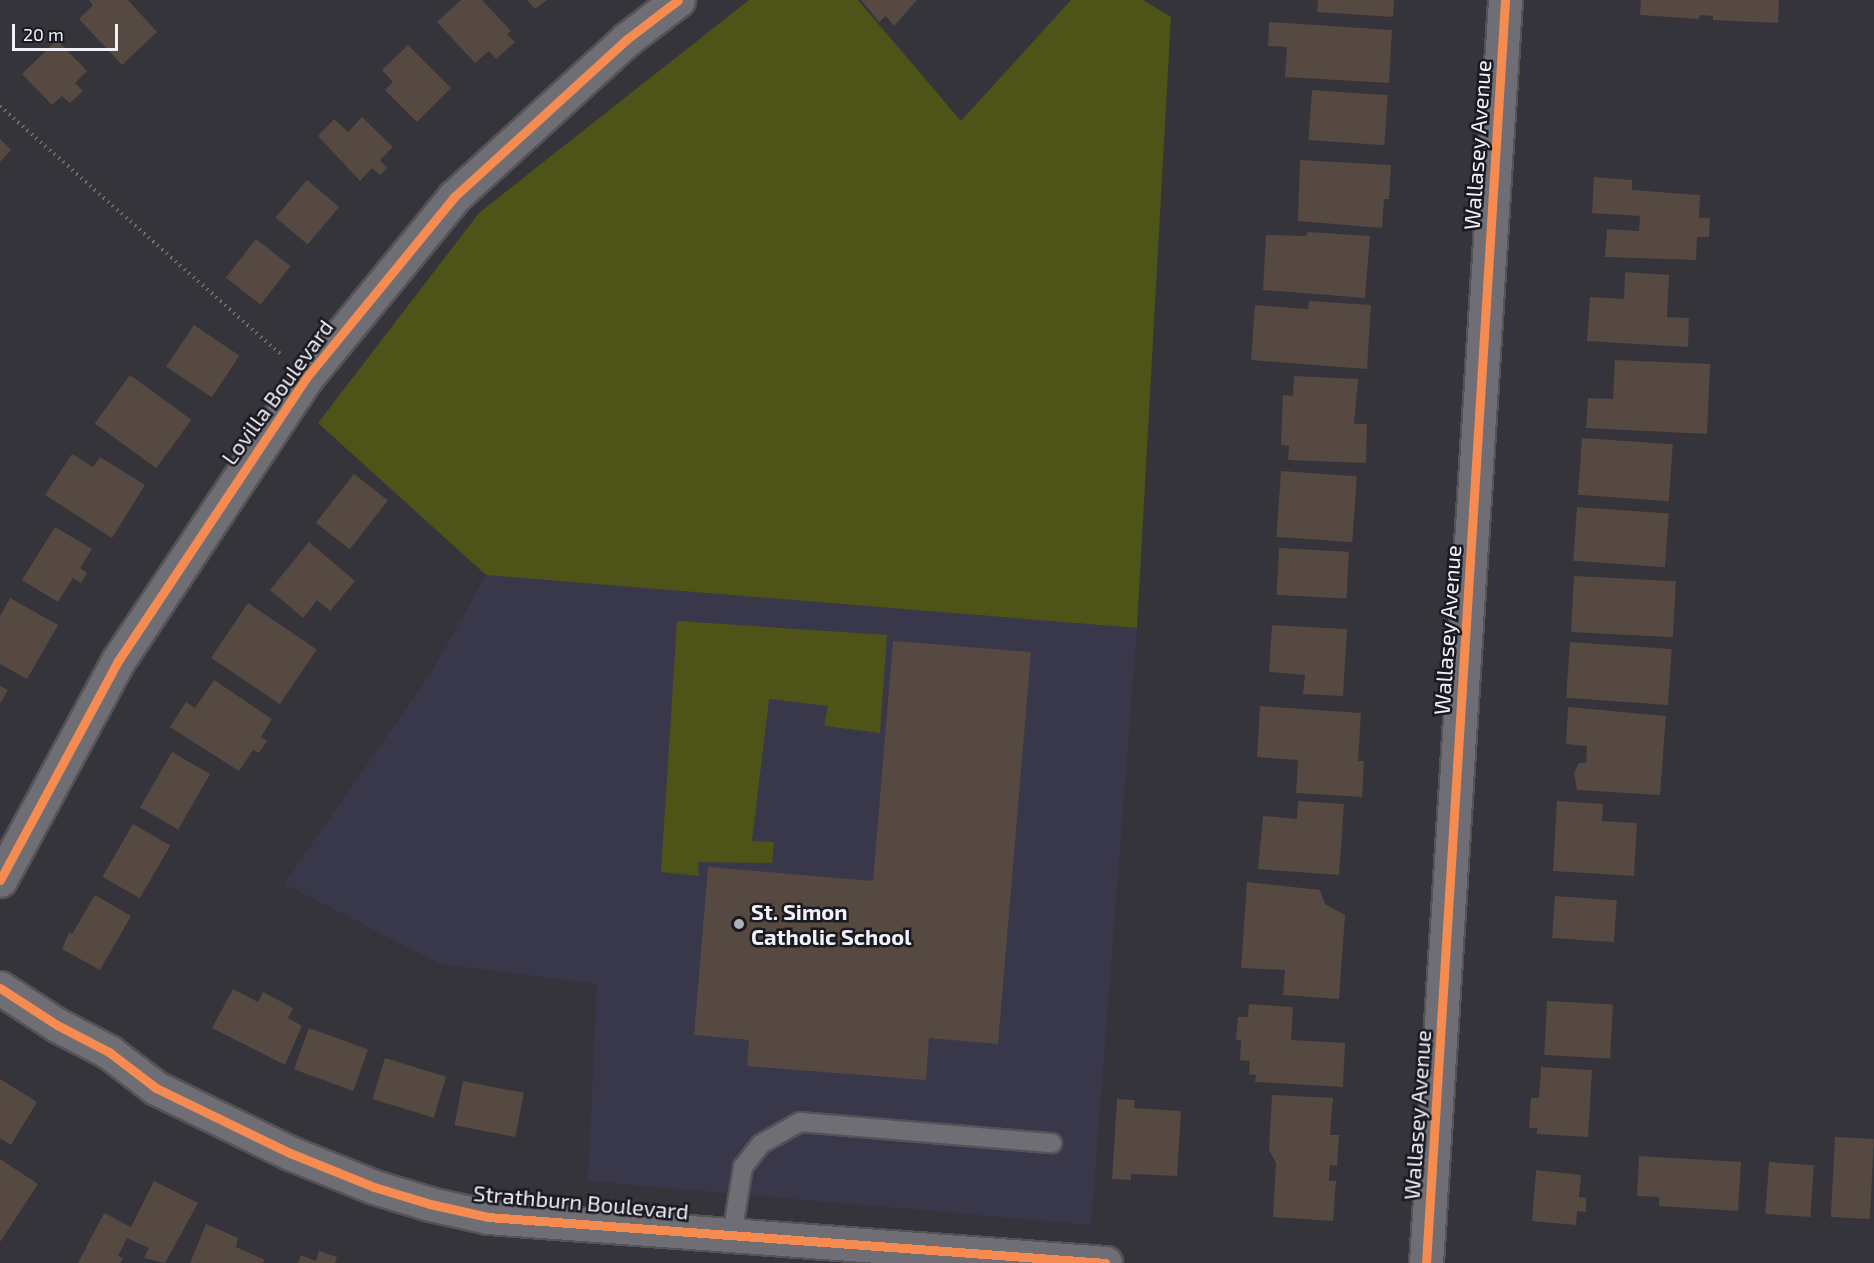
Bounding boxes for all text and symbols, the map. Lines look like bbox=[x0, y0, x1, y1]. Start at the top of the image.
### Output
scale bar bbox=[15, 12, 122, 50]
text: 20 m bbox=[23, 23, 64, 45]
street label: Wallasey Avenue bbox=[1458, 59, 1496, 231]
street label: Lovilla Boulevard bbox=[216, 314, 338, 470]
street label: Wallasey Avenue bbox=[1428, 544, 1466, 716]
place label: St. Simon Catholic School bbox=[751, 898, 911, 950]
marker: St. Simon Catholic School bbox=[732, 917, 746, 931]
street label: Wallasey Avenue bbox=[1398, 1029, 1436, 1201]
street label: Strathburn Boulevard bbox=[472, 1179, 690, 1225]

